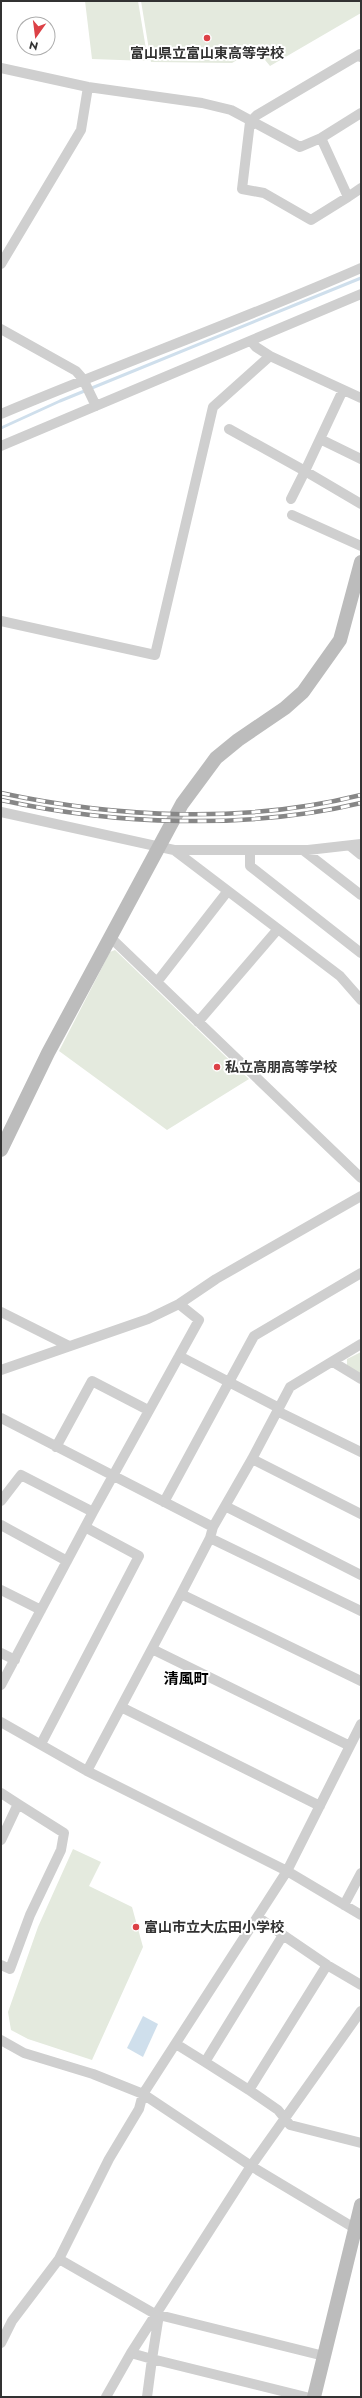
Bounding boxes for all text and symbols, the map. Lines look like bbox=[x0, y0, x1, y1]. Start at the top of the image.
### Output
north arrow bbox=[16, 16, 56, 56]
marker: 富山県立富山東高等学校 bbox=[202, 33, 212, 43]
text: N bbox=[27, 37, 40, 55]
place label: 富山県立富山東高等学校 bbox=[130, 43, 284, 63]
place label: 私立高朋高等学校 bbox=[225, 1057, 337, 1077]
marker: 私立高朋高等学校 bbox=[212, 1062, 222, 1072]
district label: 清風町 bbox=[163, 1668, 209, 1690]
place label: 富山市立大広田小学校 bbox=[144, 1917, 284, 1937]
marker: 富山市立大広田小学校 bbox=[131, 1922, 141, 1932]

